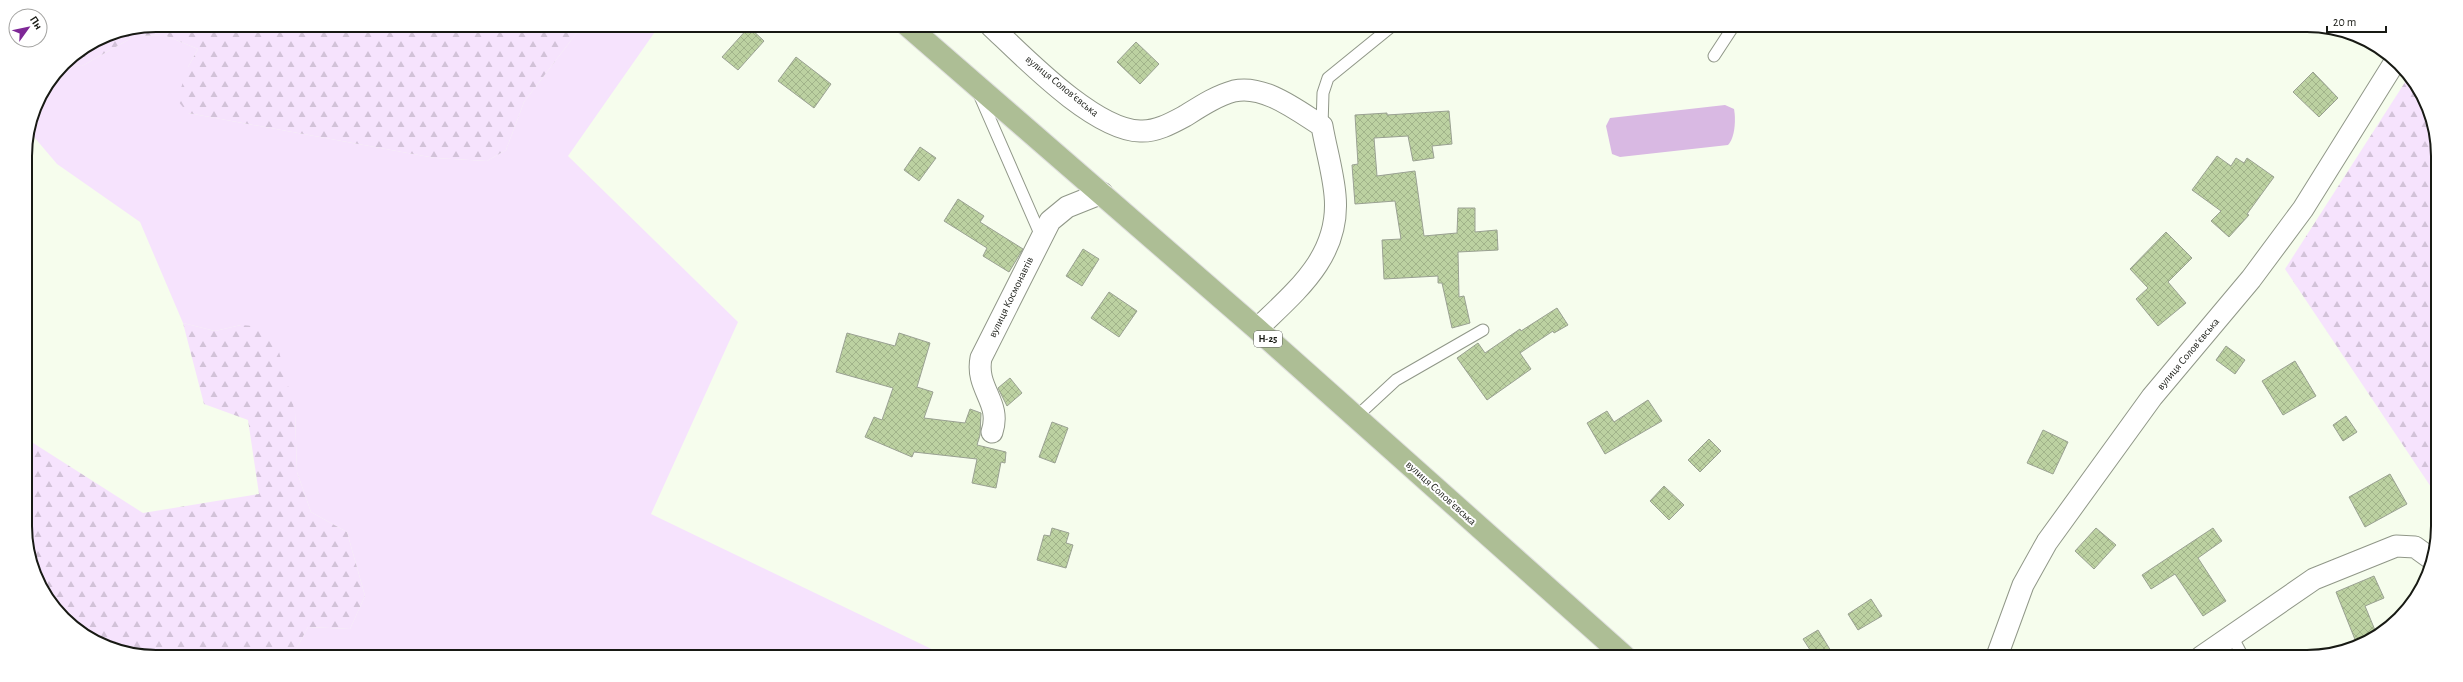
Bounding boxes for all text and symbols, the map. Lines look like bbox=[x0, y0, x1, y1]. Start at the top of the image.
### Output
north arrow bbox=[8, 8, 48, 48]
scale bar bbox=[2327, 8, 2386, 34]
text: Пн bbox=[28, 14, 44, 31]
text: 20 m bbox=[2333, 16, 2356, 28]
street label: вулиця Соловʼєвська bbox=[1024, 53, 1100, 119]
street label: вулиця Космонавтів bbox=[987, 255, 1035, 339]
street label: вулиця Соловʼєвська bbox=[2155, 316, 2221, 392]
road number: Н-25 bbox=[1254, 331, 1282, 347]
street label: вулиця Соловʼєвська bbox=[1404, 459, 1478, 527]

